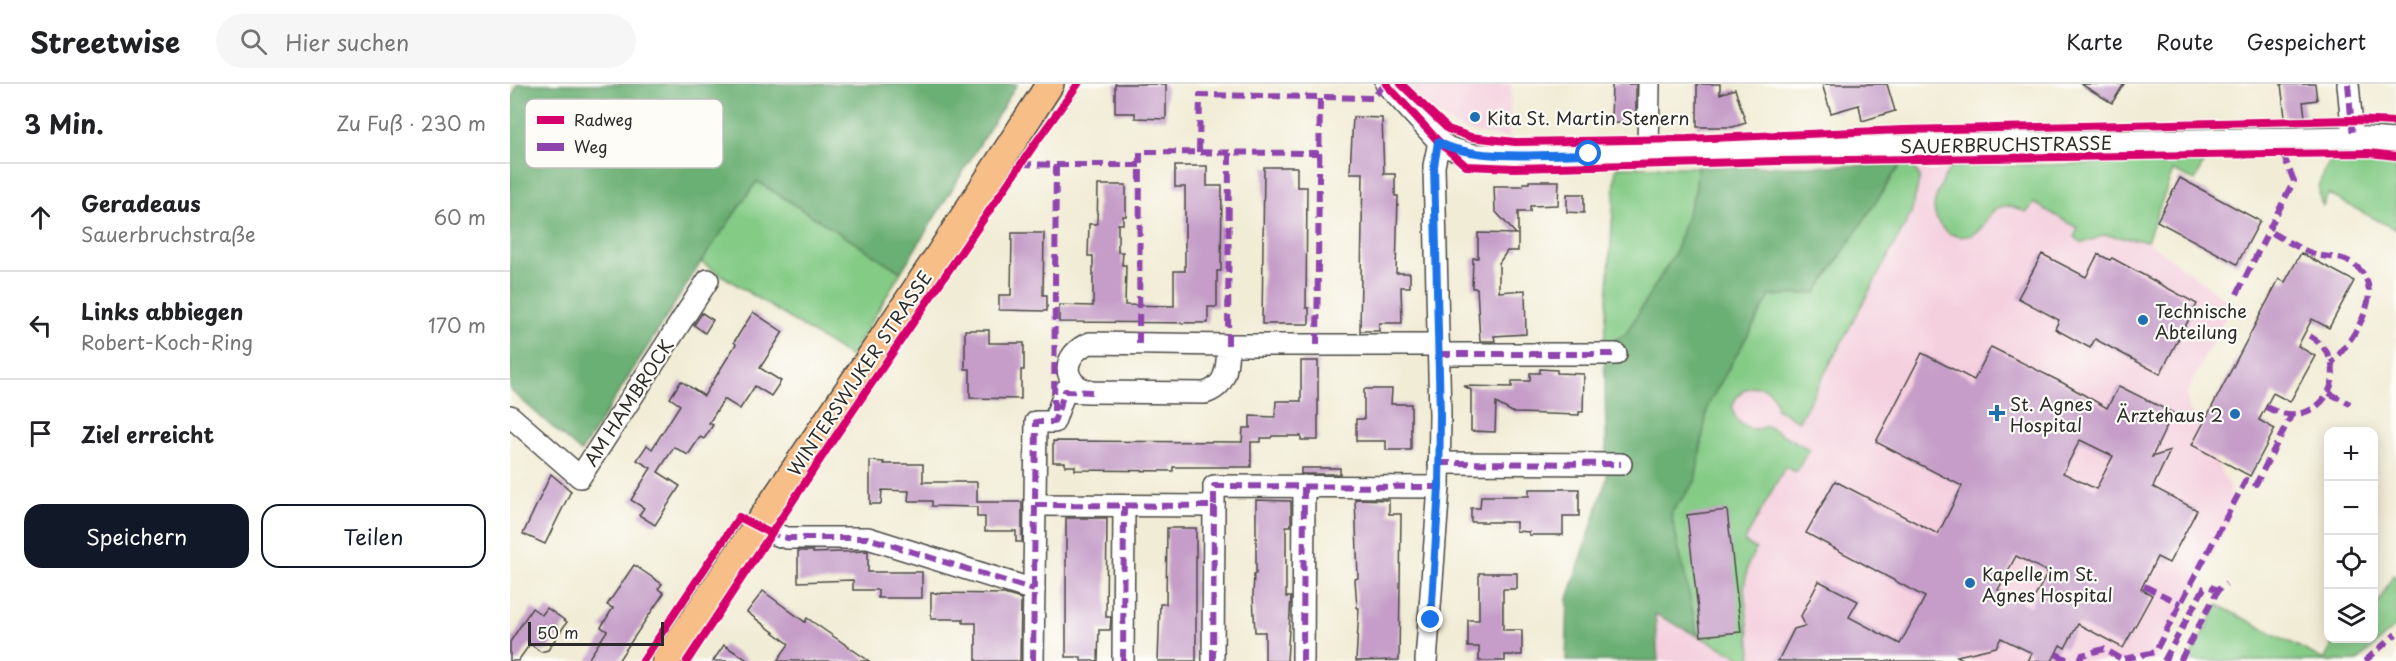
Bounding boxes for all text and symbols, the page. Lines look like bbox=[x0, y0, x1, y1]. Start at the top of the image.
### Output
search box bbox=[216, 14, 636, 68]
text: Streetwise bbox=[30, 20, 180, 63]
icon: search bbox=[237, 25, 270, 58]
text: Hier suchen bbox=[285, 25, 409, 58]
text: Karte bbox=[2066, 25, 2123, 57]
text: Route bbox=[2156, 25, 2214, 57]
text: Gespeichert bbox=[2247, 25, 2366, 57]
legend bbox=[525, 99, 723, 168]
text: 3 Min. bbox=[24, 104, 104, 143]
place label: Kita St. Martin Stenern bbox=[1487, 104, 1689, 131]
text: Radweg bbox=[574, 107, 633, 131]
text: Zu Fuß · 230 m bbox=[336, 108, 486, 138]
marker: Kita St. Martin Stenern bbox=[1468, 110, 1482, 124]
street label: SAUERBRUCHSTRASSE bbox=[1900, 129, 2112, 159]
text: Weg bbox=[574, 134, 607, 158]
route start bbox=[1575, 140, 1601, 166]
text: Geradeaus bbox=[81, 186, 201, 219]
icon: ahead bbox=[24, 201, 57, 234]
text: 60 m bbox=[434, 202, 486, 232]
text: Sauerbruchstraße bbox=[81, 219, 256, 249]
street label: WINTERSWIJKER STRASSE bbox=[780, 265, 938, 481]
text: Links abbiegen bbox=[81, 294, 243, 327]
place label: Technische Abteilung bbox=[2155, 297, 2247, 345]
icon: left bbox=[24, 309, 57, 342]
text: 170 m bbox=[428, 310, 486, 340]
marker: Technische Abteilung bbox=[2136, 313, 2150, 327]
text: Robert-Koch-Ring bbox=[81, 327, 253, 357]
street label: AM HAMBROCK bbox=[577, 333, 679, 471]
place label: St. Agnes Hospital bbox=[2010, 390, 2093, 438]
place label: Ärztehaus 2 bbox=[2116, 401, 2223, 428]
marker: St. Agnes Hospital bbox=[1988, 404, 2006, 422]
marker: Ärztehaus 2 bbox=[2228, 407, 2242, 421]
icon: arrive bbox=[24, 417, 57, 450]
text: Ziel erreicht bbox=[81, 417, 214, 450]
map controls bbox=[2324, 427, 2378, 643]
button: + bbox=[2324, 427, 2378, 481]
button: − bbox=[2324, 481, 2378, 535]
button: Speichern bbox=[24, 504, 249, 568]
button: Teilen bbox=[261, 504, 486, 568]
button: locate bbox=[2324, 535, 2378, 589]
place label: Kapelle im St. Agnes Hospital bbox=[1982, 560, 2113, 608]
marker: Kapelle im St. Agnes Hospital bbox=[1963, 576, 1977, 590]
button: layers bbox=[2324, 589, 2378, 643]
route end bbox=[1417, 606, 1443, 632]
scale bar bbox=[528, 619, 664, 646]
text: 50 m bbox=[537, 620, 578, 644]

